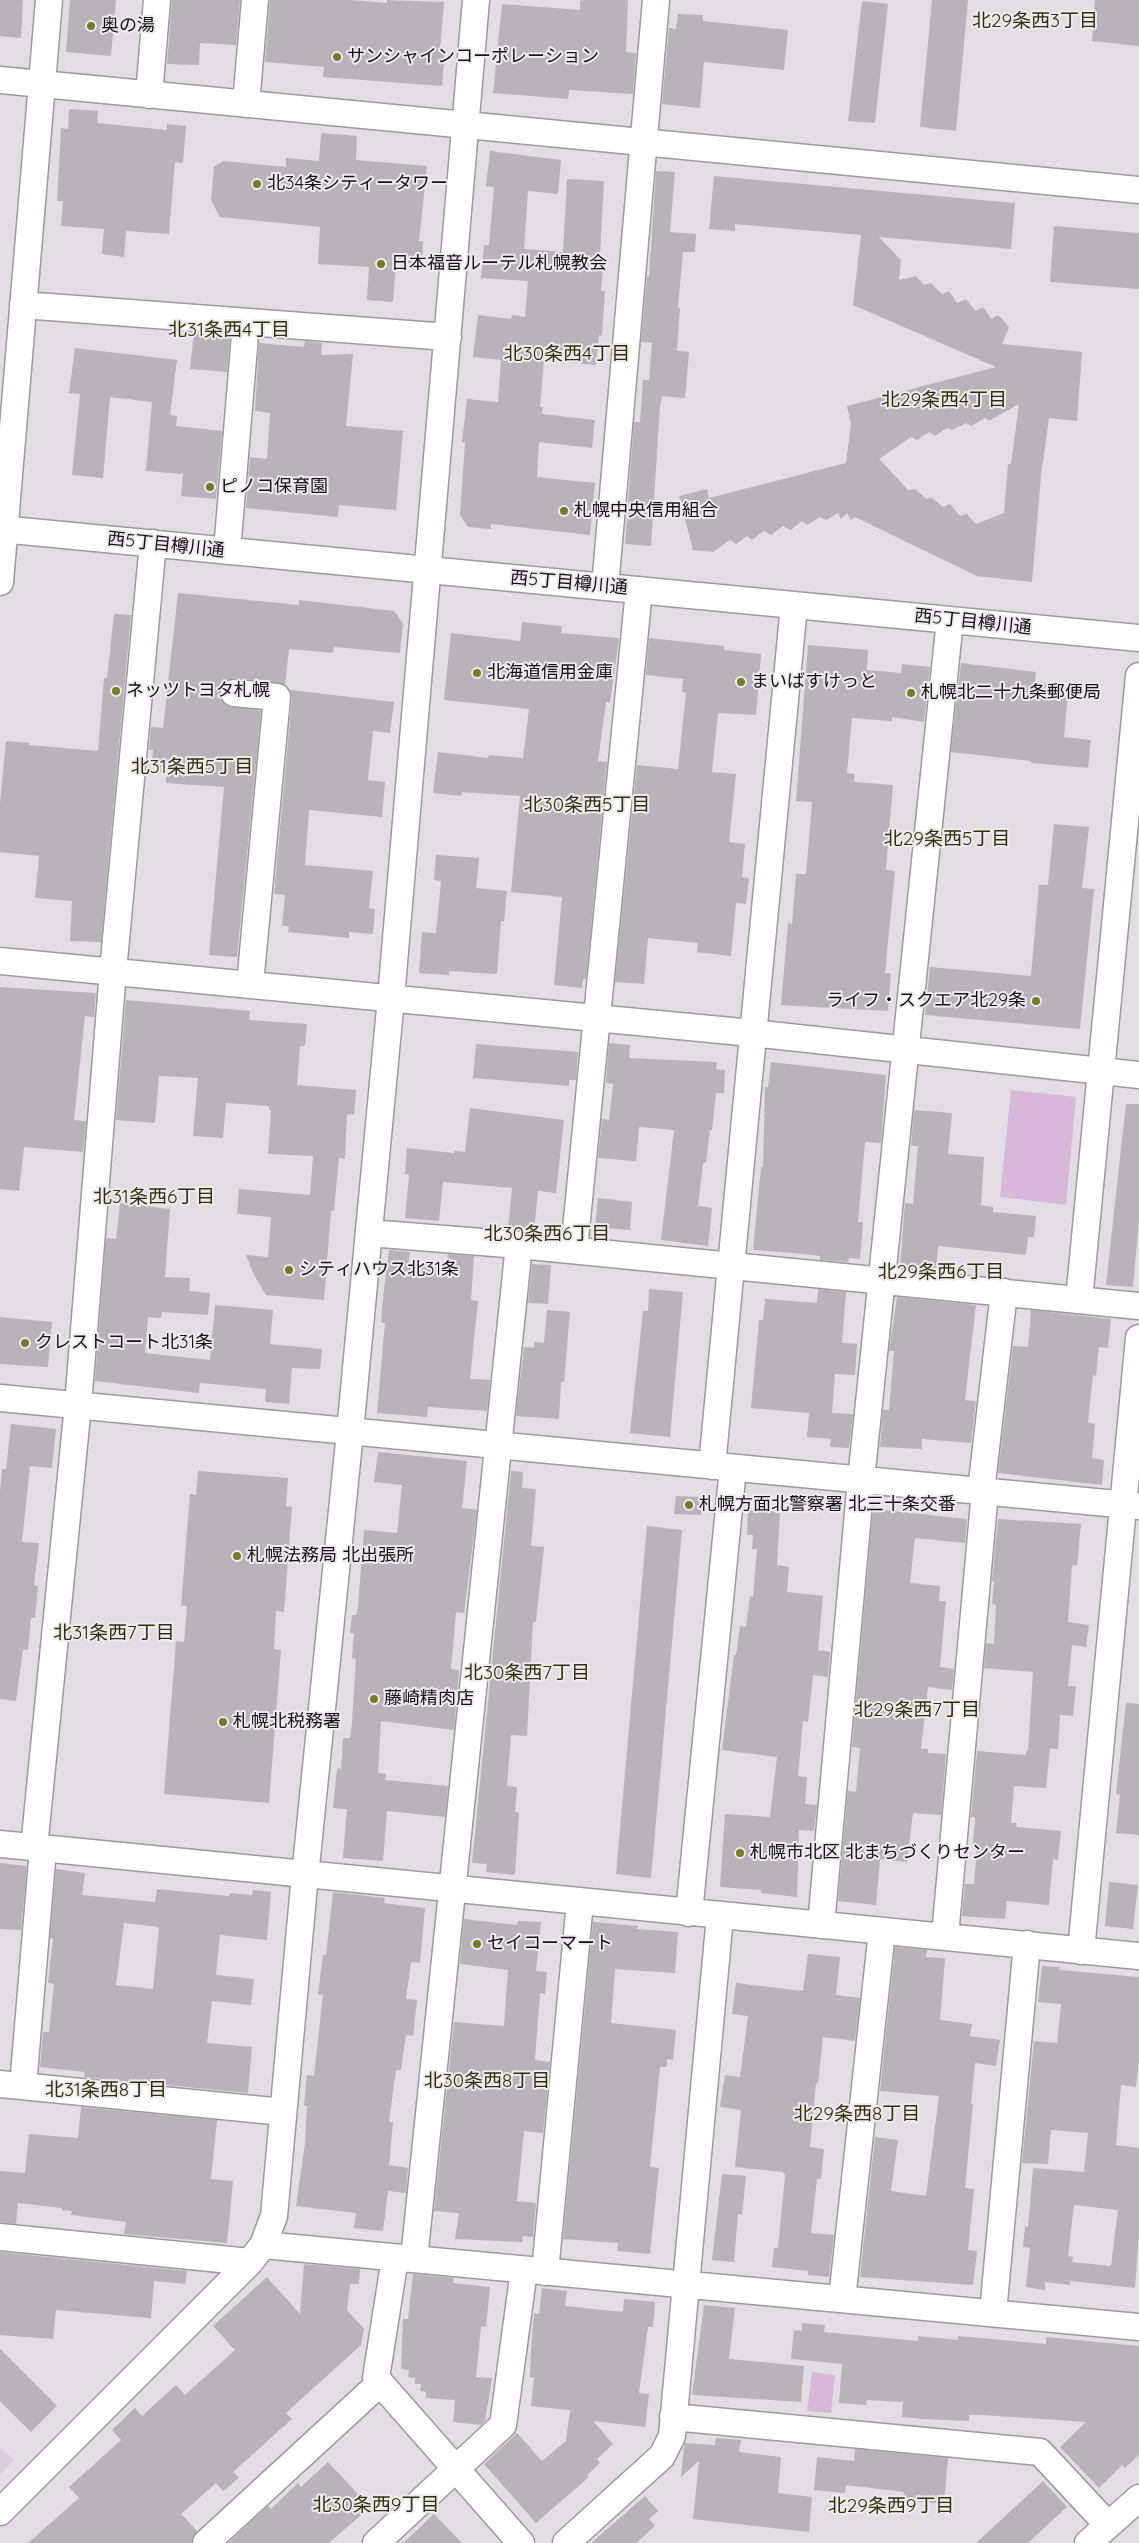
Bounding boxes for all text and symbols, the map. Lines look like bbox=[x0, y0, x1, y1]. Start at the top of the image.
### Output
district label: 北29条西3丁目 bbox=[972, 10, 1098, 32]
place label: 奥の湯 bbox=[101, 15, 155, 37]
marker: 奥の湯 bbox=[85, 20, 97, 32]
place label: サンシャインコーポレーション bbox=[347, 46, 599, 68]
marker: サンシャインコーポレーション bbox=[331, 51, 343, 63]
place label: 北34条シティータワー bbox=[267, 173, 448, 195]
marker: 北34条シティータワー bbox=[251, 178, 263, 190]
place label: 日本福音ルーテル札幌教会 bbox=[391, 253, 607, 275]
marker: 日本福音ルーテル札幌教会 bbox=[375, 258, 387, 270]
district label: 北31条西4丁目 bbox=[168, 319, 290, 341]
district label: 北30条西4丁目 bbox=[504, 343, 630, 365]
district label: 北29条西4丁目 bbox=[881, 389, 1007, 411]
place label: ピノコ保育園 bbox=[220, 476, 328, 498]
marker: ピノコ保育園 bbox=[204, 481, 216, 493]
place label: 札幌中央信用組合 bbox=[574, 500, 718, 522]
marker: 札幌中央信用組合 bbox=[558, 505, 570, 517]
street label: 西5丁目樽川通 bbox=[106, 528, 226, 562]
street label: 西5丁目樽川通 bbox=[509, 567, 629, 599]
street label: 西5丁目樽川通 bbox=[913, 605, 1033, 639]
place label: 北海道信用金庫 bbox=[487, 662, 613, 684]
marker: 北海道信用金庫 bbox=[471, 667, 483, 679]
place label: まいばすけっと bbox=[751, 671, 877, 693]
marker: まいばすけっと bbox=[735, 676, 747, 688]
place label: ネッツトヨタ札幌 bbox=[126, 680, 270, 702]
place label: 札幌北二十九条郵便局 bbox=[921, 682, 1101, 704]
marker: ネッツトヨタ札幌 bbox=[110, 685, 122, 697]
marker: 札幌北二十九条郵便局 bbox=[905, 687, 917, 699]
district label: 北31条西5丁目 bbox=[131, 756, 253, 778]
district label: 北30条西5丁目 bbox=[524, 794, 650, 816]
district label: 北29条西5丁目 bbox=[884, 828, 1010, 850]
place label: ライフ・スクエア北29条 bbox=[826, 990, 1026, 1012]
marker: ライフ・スクエア北29条 bbox=[1030, 995, 1042, 1007]
district label: 北31条西6丁目 bbox=[93, 1186, 215, 1208]
district label: 北30条西6丁目 bbox=[484, 1223, 610, 1245]
place label: シティハウス北31条 bbox=[299, 1259, 459, 1281]
district label: 北29条西6丁目 bbox=[878, 1261, 1004, 1283]
marker: シティハウス北31条 bbox=[283, 1264, 295, 1276]
place label: クレストコート北31条 bbox=[35, 1332, 213, 1354]
marker: クレストコート北31条 bbox=[19, 1337, 31, 1349]
place label: 札幌方面北警察署 北三十条交番 bbox=[699, 1494, 956, 1516]
marker: 札幌方面北警察署 北三十条交番 bbox=[683, 1499, 695, 1511]
place label: 札幌法務局 北出張所 bbox=[247, 1545, 414, 1567]
marker: 札幌法務局 北出張所 bbox=[231, 1550, 243, 1562]
district label: 北31条西7丁目 bbox=[53, 1622, 175, 1644]
district label: 北30条西7丁目 bbox=[464, 1662, 590, 1684]
place label: 藤崎精肉店 bbox=[384, 1688, 474, 1710]
marker: 藤崎精肉店 bbox=[368, 1693, 380, 1705]
district label: 北29条西7丁目 bbox=[854, 1699, 980, 1721]
place label: 札幌北税務署 bbox=[233, 1711, 341, 1733]
marker: 札幌北税務署 bbox=[217, 1716, 229, 1728]
place label: 札幌市北区 北まちづくりセンター bbox=[750, 1842, 1025, 1864]
marker: 札幌市北区 北まちづくりセンター bbox=[734, 1847, 746, 1859]
place label: セイコーマート bbox=[487, 1933, 613, 1955]
marker: セイコーマート bbox=[471, 1938, 483, 1950]
district label: 北30条西8丁目 bbox=[424, 2070, 550, 2092]
district label: 北31条西8丁目 bbox=[45, 2079, 167, 2101]
district label: 北29条西8丁目 bbox=[794, 2103, 920, 2125]
district label: 北30条西9丁目 bbox=[313, 2494, 439, 2516]
district label: 北29条西9丁目 bbox=[828, 2495, 954, 2517]

